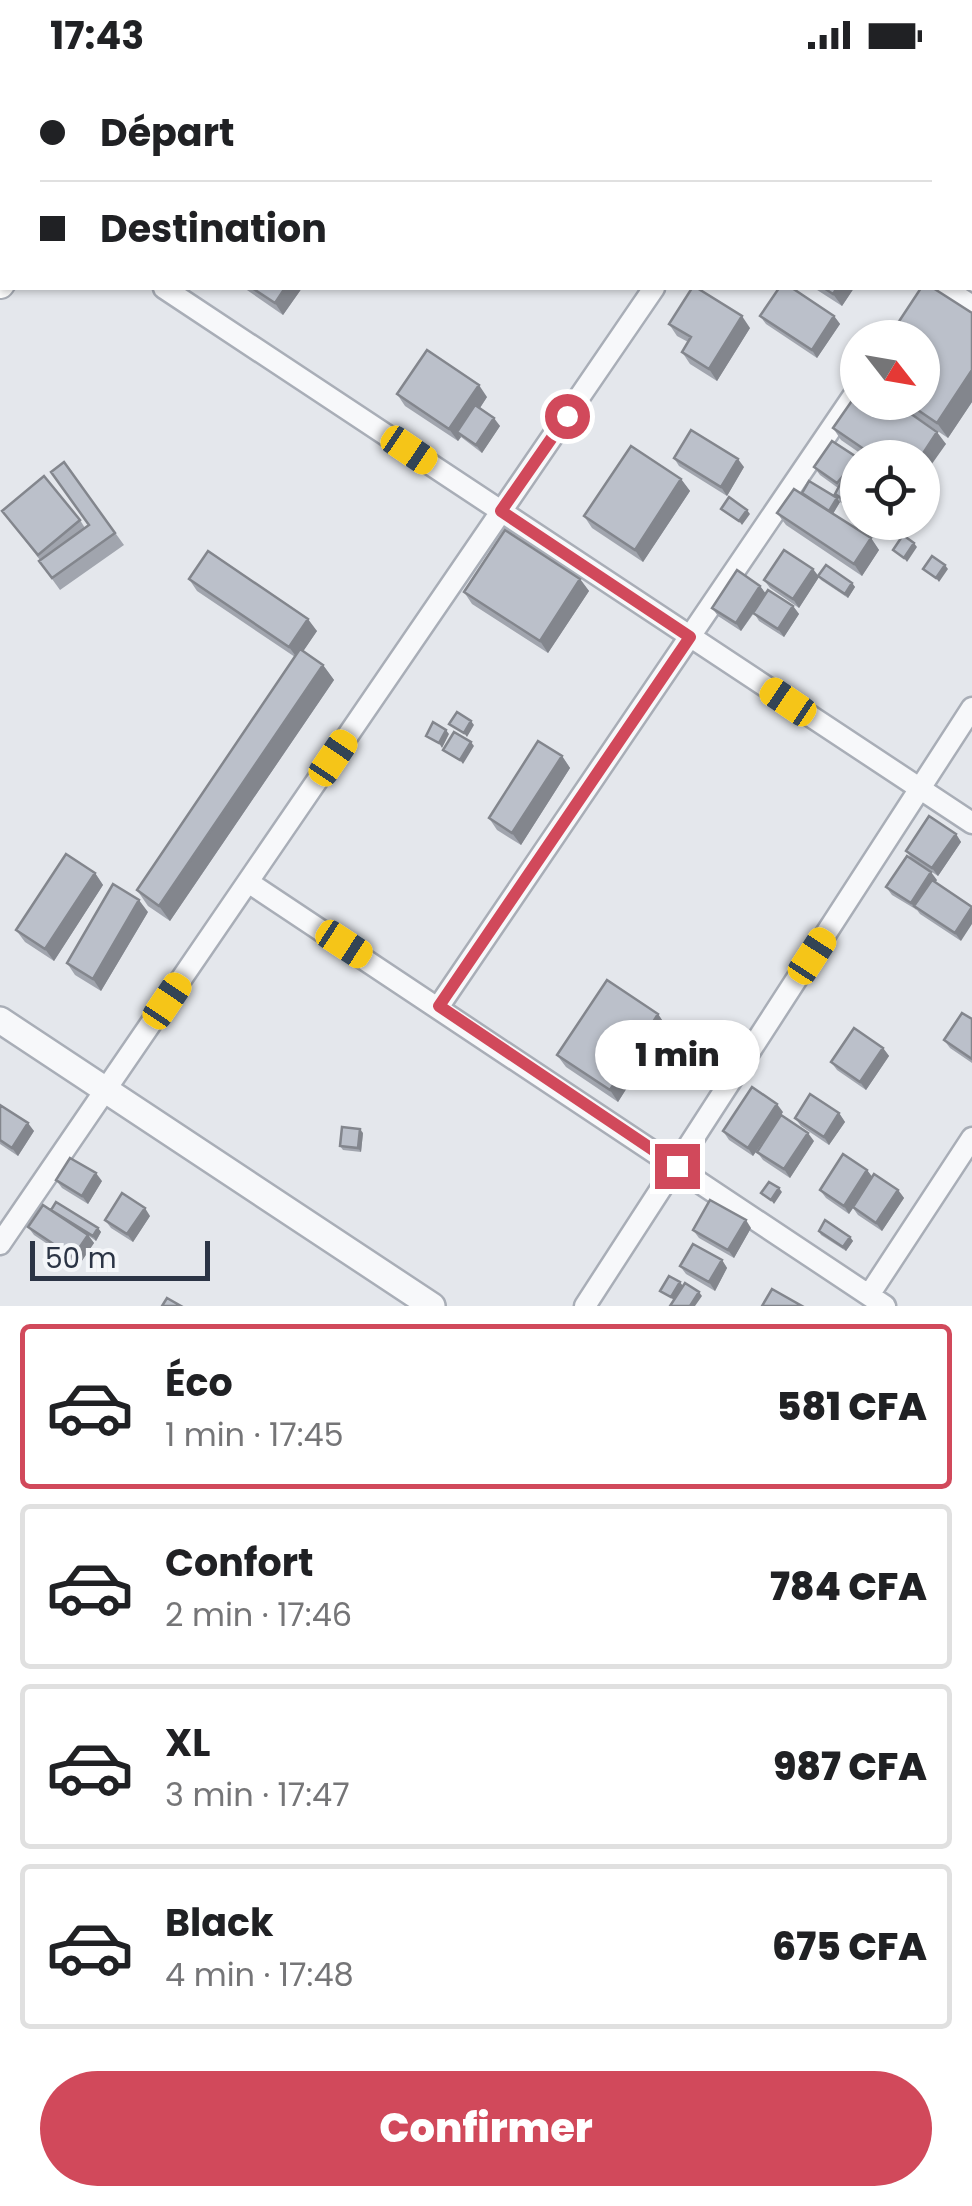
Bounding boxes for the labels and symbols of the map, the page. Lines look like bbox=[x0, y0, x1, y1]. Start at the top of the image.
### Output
north arrow bbox=[840, 320, 940, 420]
route start bbox=[545, 394, 590, 439]
car bbox=[376, 421, 442, 479]
car bbox=[755, 673, 821, 731]
car bbox=[304, 725, 362, 791]
car bbox=[311, 915, 377, 973]
car bbox=[783, 923, 841, 989]
car bbox=[138, 968, 196, 1034]
callout: 1 min bbox=[594, 1021, 760, 1091]
route end bbox=[655, 1144, 700, 1189]
scale bar bbox=[30, 1236, 210, 1280]

